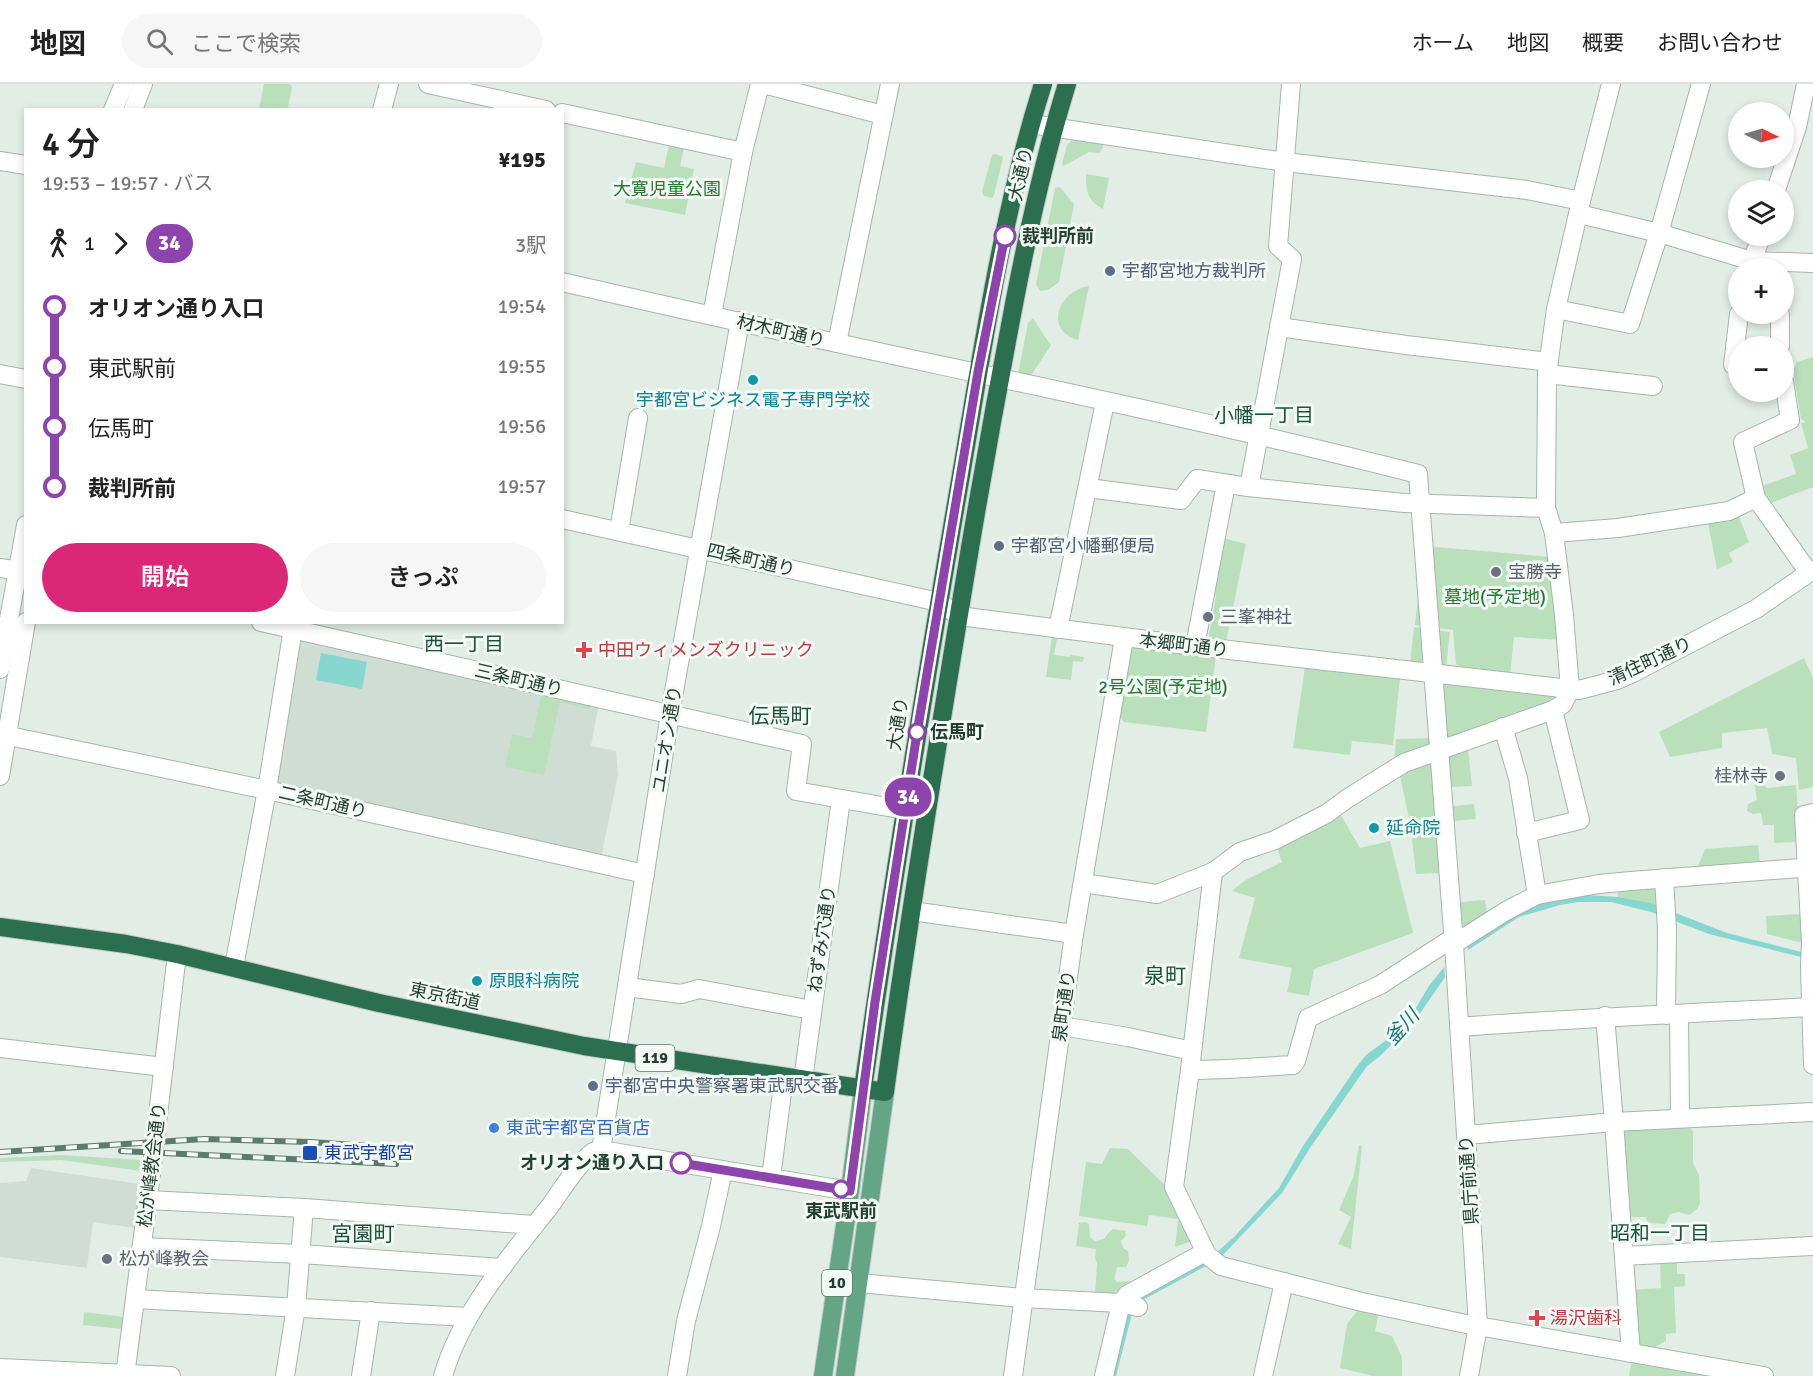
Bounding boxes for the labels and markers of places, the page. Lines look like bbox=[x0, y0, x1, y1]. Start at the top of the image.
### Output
marker: 裁判所前 bbox=[994, 225, 1016, 247]
place label: 裁判所前 bbox=[1022, 225, 1094, 247]
place label: 宇都宮地方裁判所 bbox=[1122, 260, 1266, 282]
marker: 宇都宮地方裁判所 bbox=[1103, 264, 1117, 278]
marker: 宇都宮ビジネス電子専門学校 bbox=[746, 373, 760, 387]
place label: 宇都宮ビジネス電子専門学校 bbox=[636, 389, 870, 411]
place label: 宇都宮小幡郵便局 bbox=[1011, 535, 1155, 557]
marker: 宇都宮小幡郵便局 bbox=[992, 539, 1006, 553]
place label: 宝勝寺 bbox=[1508, 561, 1562, 583]
marker: 宝勝寺 bbox=[1489, 565, 1503, 579]
place label: 三峯神社 bbox=[1220, 606, 1292, 628]
marker: 三峯神社 bbox=[1201, 610, 1215, 624]
place label: 中田ウィメンズクリニック bbox=[598, 639, 814, 661]
marker: 中田ウィメンズクリニック bbox=[575, 641, 593, 659]
place label: 伝馬町 bbox=[930, 721, 984, 743]
marker: 伝馬町 bbox=[908, 723, 926, 741]
place label: 桂林寺 bbox=[1714, 765, 1768, 787]
marker: 桂林寺 bbox=[1773, 769, 1787, 783]
place label: 延命院 bbox=[1386, 817, 1440, 839]
marker: 延命院 bbox=[1367, 821, 1381, 835]
place label: 原眼科病院 bbox=[489, 970, 579, 992]
marker: 原眼科病院 bbox=[470, 974, 484, 988]
place label: 宇都宮中央警察署東武駅交番 bbox=[605, 1075, 839, 1097]
marker: 宇都宮中央警察署東武駅交番 bbox=[586, 1079, 600, 1093]
place label: 東武宇都宮百貨店 bbox=[506, 1117, 650, 1139]
marker: 東武宇都宮百貨店 bbox=[487, 1121, 501, 1135]
place label: 東武宇都宮 bbox=[324, 1142, 414, 1164]
marker: 東武宇都宮 bbox=[301, 1144, 319, 1162]
place label: オリオン通り入口 bbox=[520, 1152, 664, 1174]
marker: オリオン通り入口 bbox=[670, 1152, 692, 1174]
marker: 東武駅前 bbox=[832, 1180, 850, 1198]
place label: 東武駅前 bbox=[805, 1200, 877, 1222]
place label: 松が峰教会 bbox=[119, 1248, 209, 1270]
marker: 松が峰教会 bbox=[100, 1252, 114, 1266]
place label: 湯沢歯科 bbox=[1550, 1307, 1622, 1329]
marker: 湯沢歯科 bbox=[1528, 1309, 1546, 1327]

